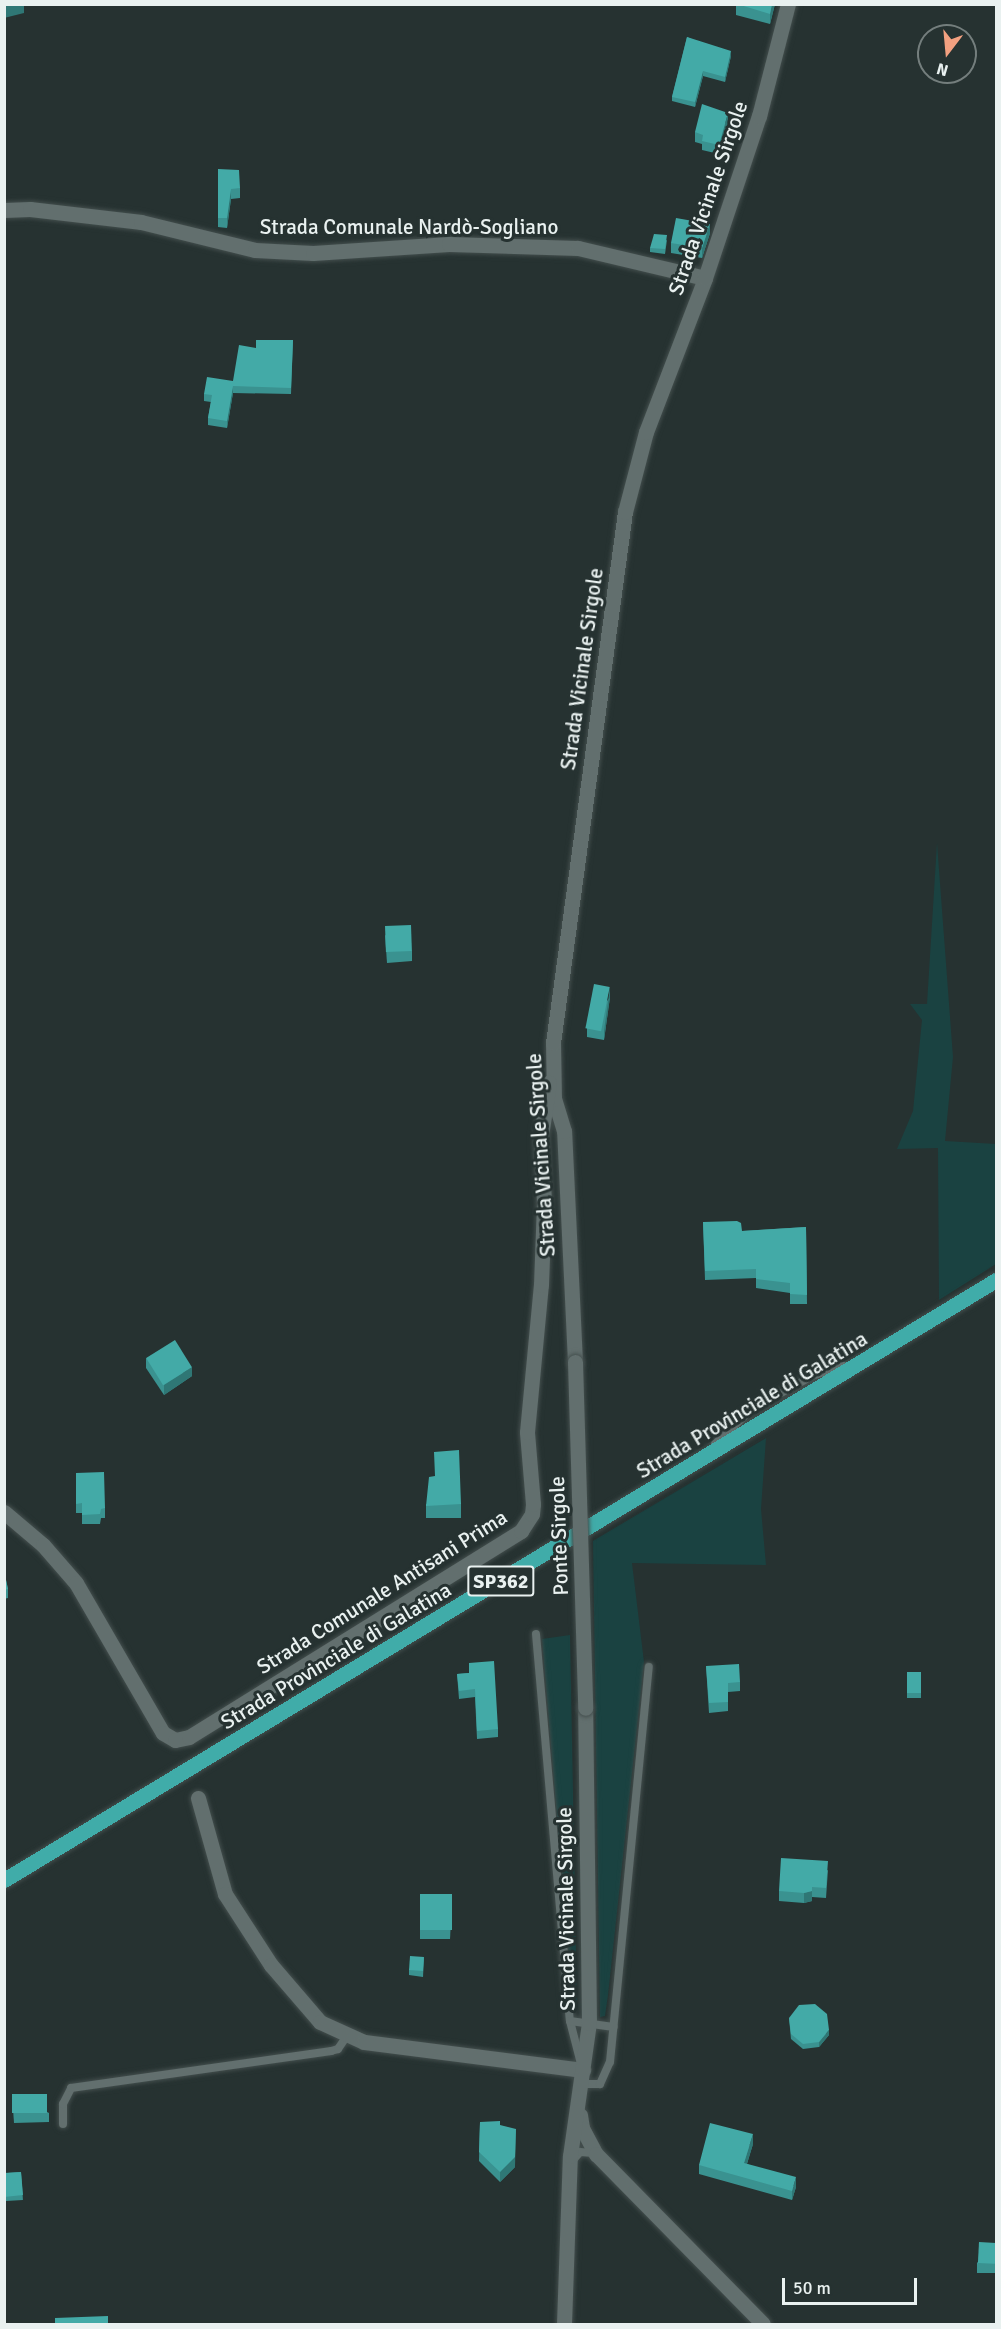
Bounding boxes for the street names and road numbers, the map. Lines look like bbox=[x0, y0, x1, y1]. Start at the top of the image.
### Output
street label: Strada Vicinale Sirgole bbox=[663, 98, 753, 298]
street label: Strada Comunale Nardò-Sogliano bbox=[260, 214, 558, 240]
street label: Strada Vicinale Sirgole bbox=[555, 566, 609, 772]
street label: Strada Vicinale Sirgole bbox=[521, 1053, 561, 1257]
street label: Strada Provinciale di Galatina bbox=[632, 1326, 872, 1484]
street label: Ponte Sirgole bbox=[544, 1476, 574, 1596]
street label: Strada Comunale Antisani Prima bbox=[252, 1504, 512, 1680]
road number: SP362 bbox=[466, 1564, 536, 1598]
street label: Strada Provinciale di Galatina bbox=[216, 1577, 456, 1735]
street label: Strada Vicinale Sirgole bbox=[552, 1807, 580, 2011]

